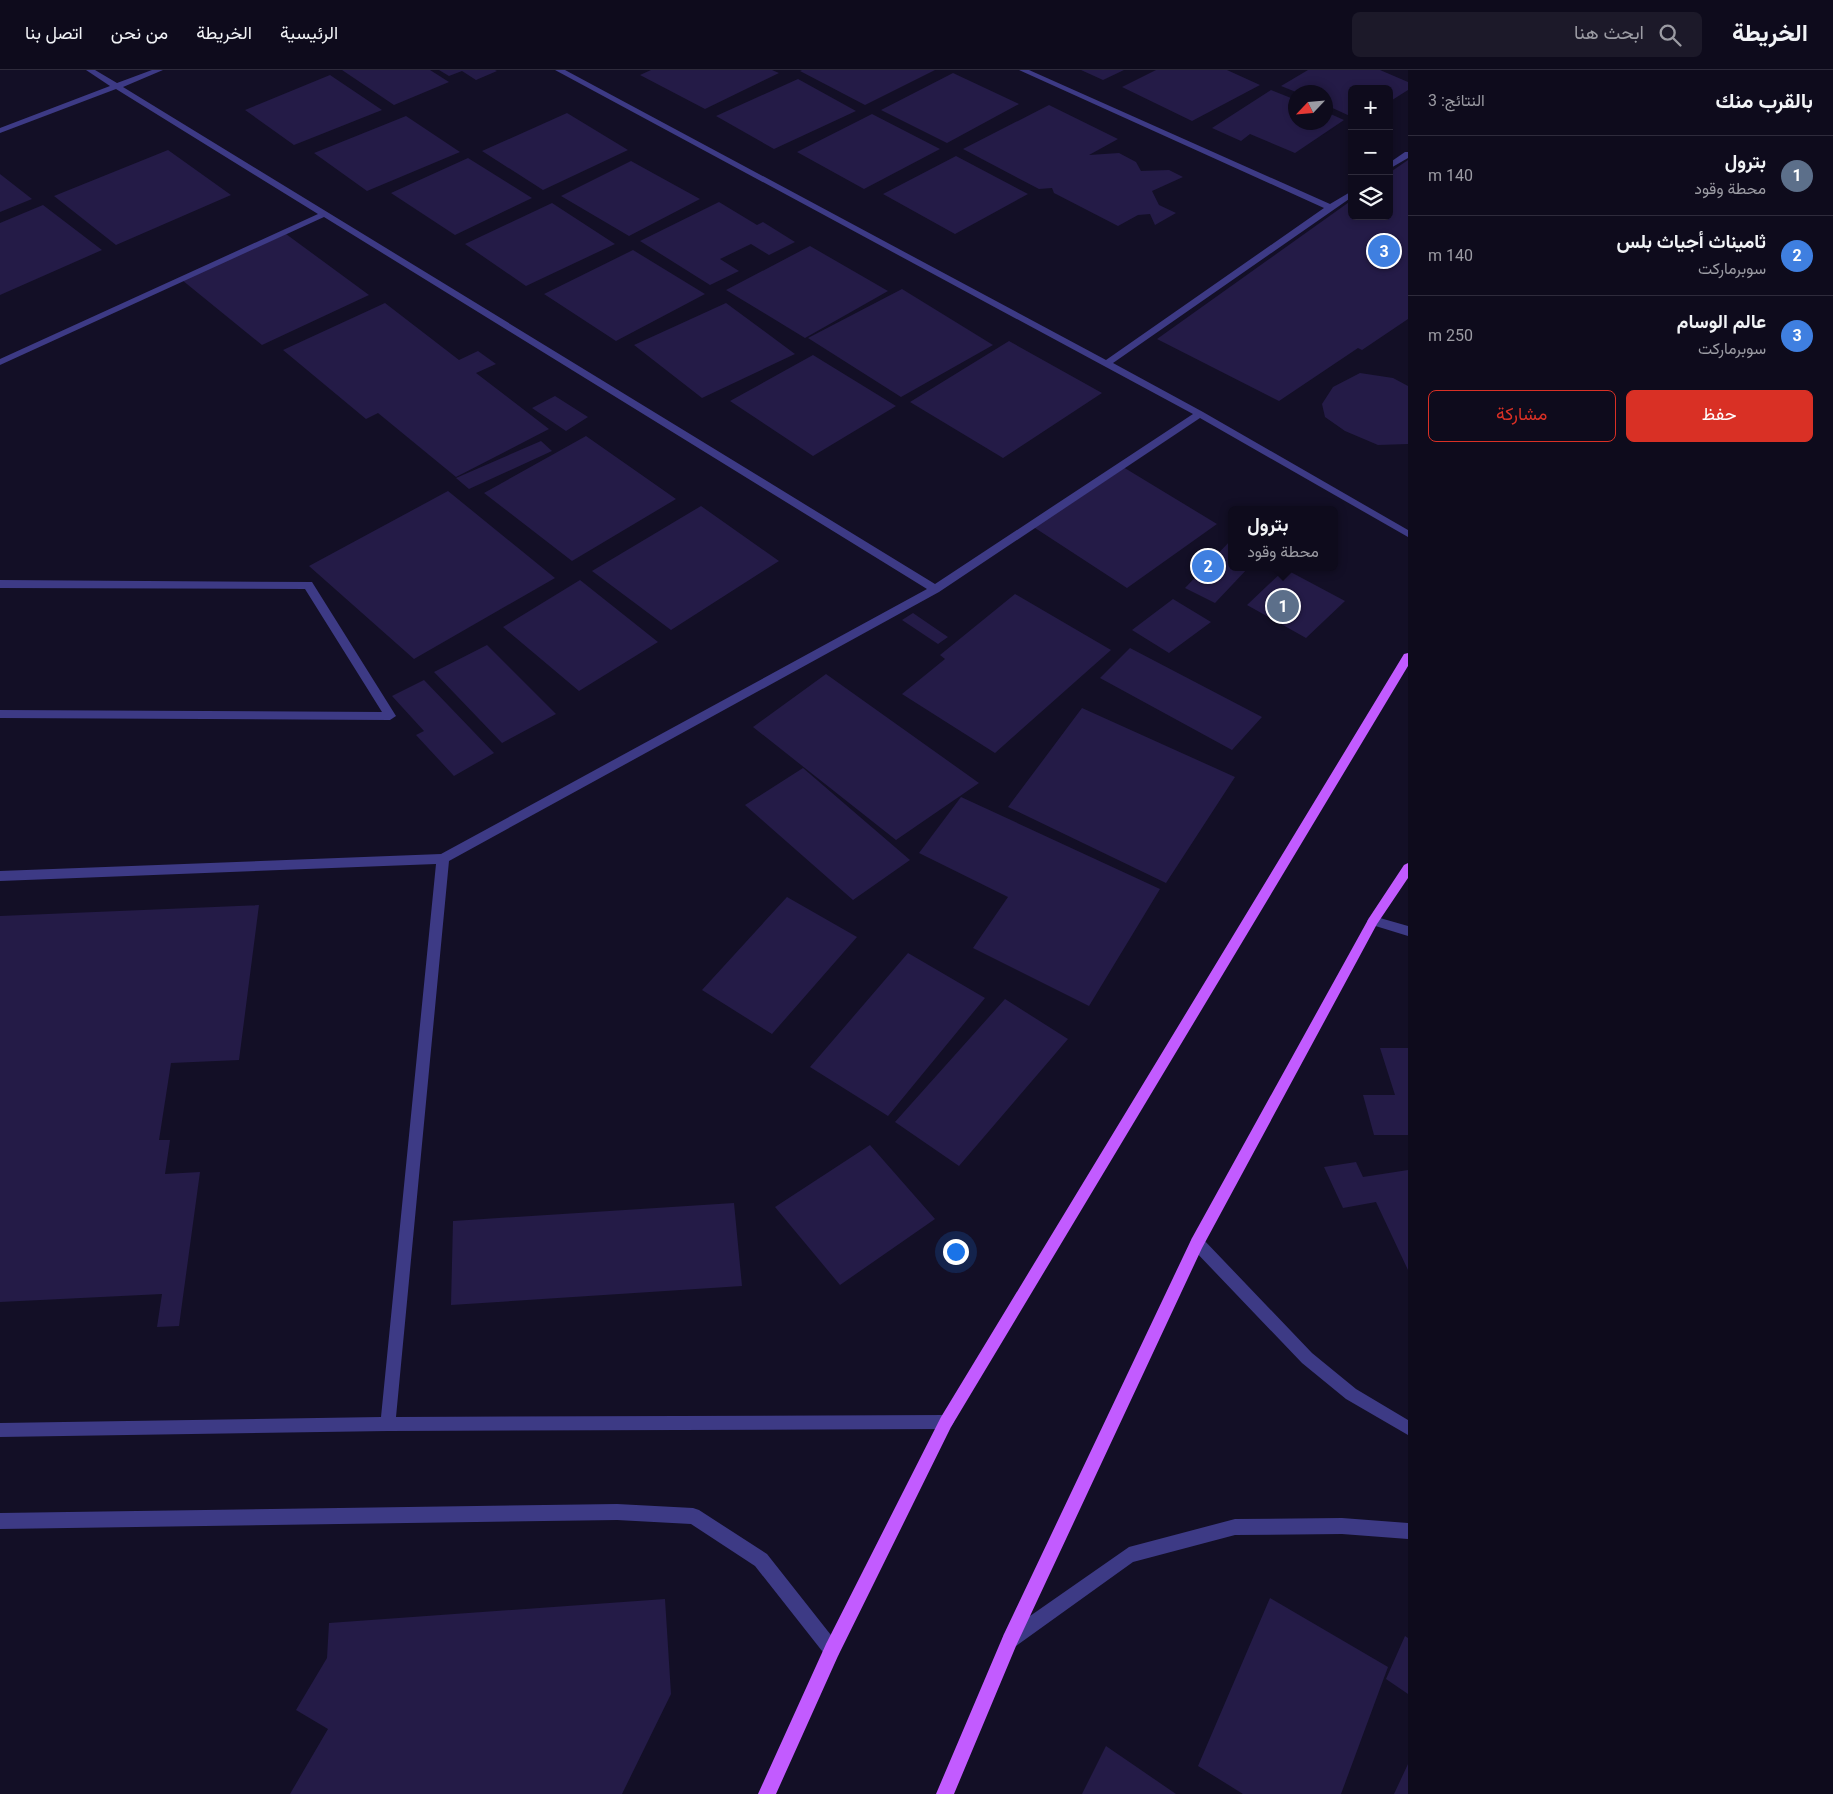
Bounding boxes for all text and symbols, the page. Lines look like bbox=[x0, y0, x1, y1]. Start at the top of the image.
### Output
search box bbox=[1352, 12, 1702, 57]
text: الخريطة bbox=[1732, 19, 1808, 47]
text: ابحث هنا bbox=[1574, 21, 1644, 44]
icon: search bbox=[1656, 21, 1684, 49]
text: اتصل بنا bbox=[25, 22, 83, 43]
text: من نحن bbox=[111, 22, 168, 43]
text: الخريطة bbox=[196, 22, 252, 43]
text: الرئيسية bbox=[280, 22, 338, 43]
north arrow bbox=[1288, 85, 1333, 130]
map controls bbox=[1348, 85, 1393, 220]
button: + bbox=[1348, 85, 1393, 130]
text: بالقرب منك bbox=[1716, 89, 1813, 113]
text: النتائج: 3 bbox=[1428, 91, 1485, 110]
button: − bbox=[1348, 130, 1393, 175]
text: بترول bbox=[1725, 150, 1766, 173]
text: 140 m bbox=[1428, 166, 1473, 185]
text: 1 bbox=[1792, 166, 1802, 185]
button: layers bbox=[1348, 175, 1393, 220]
text: محطة وقود bbox=[1694, 179, 1766, 198]
text: ثاميناث أجياث بلس bbox=[1617, 230, 1766, 253]
pin: 3 bbox=[1368, 232, 1400, 270]
text: 140 m bbox=[1428, 246, 1473, 265]
text: 2 bbox=[1792, 246, 1802, 265]
text: سوبرماركت bbox=[1698, 259, 1766, 278]
text: عالم الوسام bbox=[1677, 310, 1766, 333]
text: 250 m bbox=[1428, 326, 1473, 345]
text: 3 bbox=[1792, 326, 1802, 345]
text: سوبرماركت bbox=[1698, 339, 1766, 358]
button: مشاركة bbox=[1428, 390, 1616, 442]
button: حفظ bbox=[1626, 390, 1813, 442]
popup bbox=[1228, 506, 1338, 571]
text: بترول bbox=[1247, 513, 1288, 536]
text: محطة وقود bbox=[1247, 542, 1319, 561]
pin: 2 bbox=[1192, 547, 1224, 585]
pin: 1 bbox=[1267, 587, 1299, 625]
your location bbox=[943, 1239, 969, 1265]

